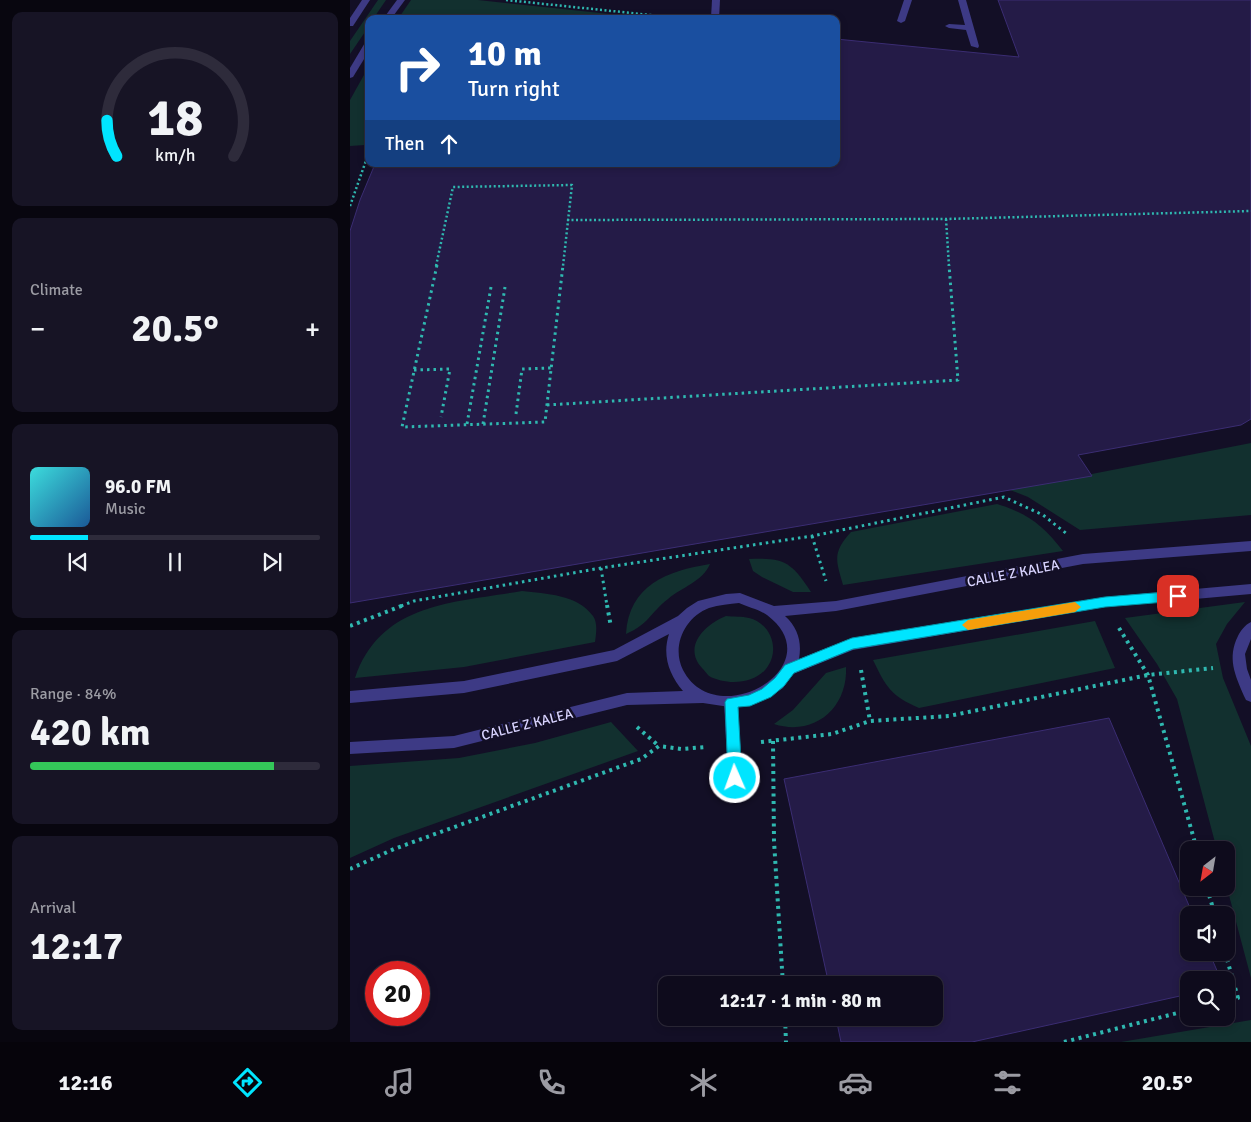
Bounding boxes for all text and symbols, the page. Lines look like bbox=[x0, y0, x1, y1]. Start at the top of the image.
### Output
text: 10 m bbox=[468, 32, 542, 75]
icon: right bbox=[385, 35, 450, 100]
text: Turn right bbox=[468, 75, 560, 102]
text: 18 bbox=[147, 86, 203, 150]
icon: ahead bbox=[435, 130, 463, 158]
text: Then bbox=[385, 132, 425, 156]
text: km/h bbox=[155, 144, 195, 166]
text: Climate bbox=[30, 280, 83, 300]
text: 20.5° bbox=[131, 305, 219, 352]
text: − bbox=[30, 312, 45, 346]
text: + bbox=[305, 312, 320, 346]
text: 96.0 FM bbox=[105, 475, 171, 499]
text: Music bbox=[105, 499, 146, 519]
icon: previous bbox=[64, 548, 92, 576]
icon: pause bbox=[161, 548, 189, 576]
icon: next bbox=[258, 548, 286, 576]
street label: CALLE Z KALEA bbox=[965, 556, 1061, 591]
pin bbox=[1157, 575, 1199, 617]
icon: arrive bbox=[1164, 582, 1192, 610]
text: Range · 84% bbox=[30, 684, 116, 704]
street label: CALLE Z KALEA bbox=[480, 705, 575, 744]
text: 420 km bbox=[30, 709, 151, 756]
position arrow bbox=[708, 751, 760, 803]
north arrow bbox=[1180, 841, 1235, 896]
map controls bbox=[1180, 841, 1235, 1026]
text: Arrival bbox=[30, 898, 76, 918]
button: sound bbox=[1180, 906, 1235, 961]
text: 12:17 bbox=[30, 923, 123, 970]
speed limit sign: 20 bbox=[365, 961, 430, 1026]
button: search bbox=[1180, 971, 1235, 1026]
text: 12:17 · 1 min · 80 m bbox=[720, 989, 881, 1013]
icon: directions bbox=[230, 1065, 265, 1100]
icon: music bbox=[382, 1065, 417, 1100]
icon: phone bbox=[534, 1065, 569, 1100]
icon: climate bbox=[686, 1065, 721, 1100]
icon: car bbox=[838, 1065, 873, 1100]
icon: filters bbox=[990, 1065, 1025, 1100]
text: 12:16 bbox=[59, 1069, 113, 1096]
text: 20.5° bbox=[1142, 1069, 1192, 1096]

